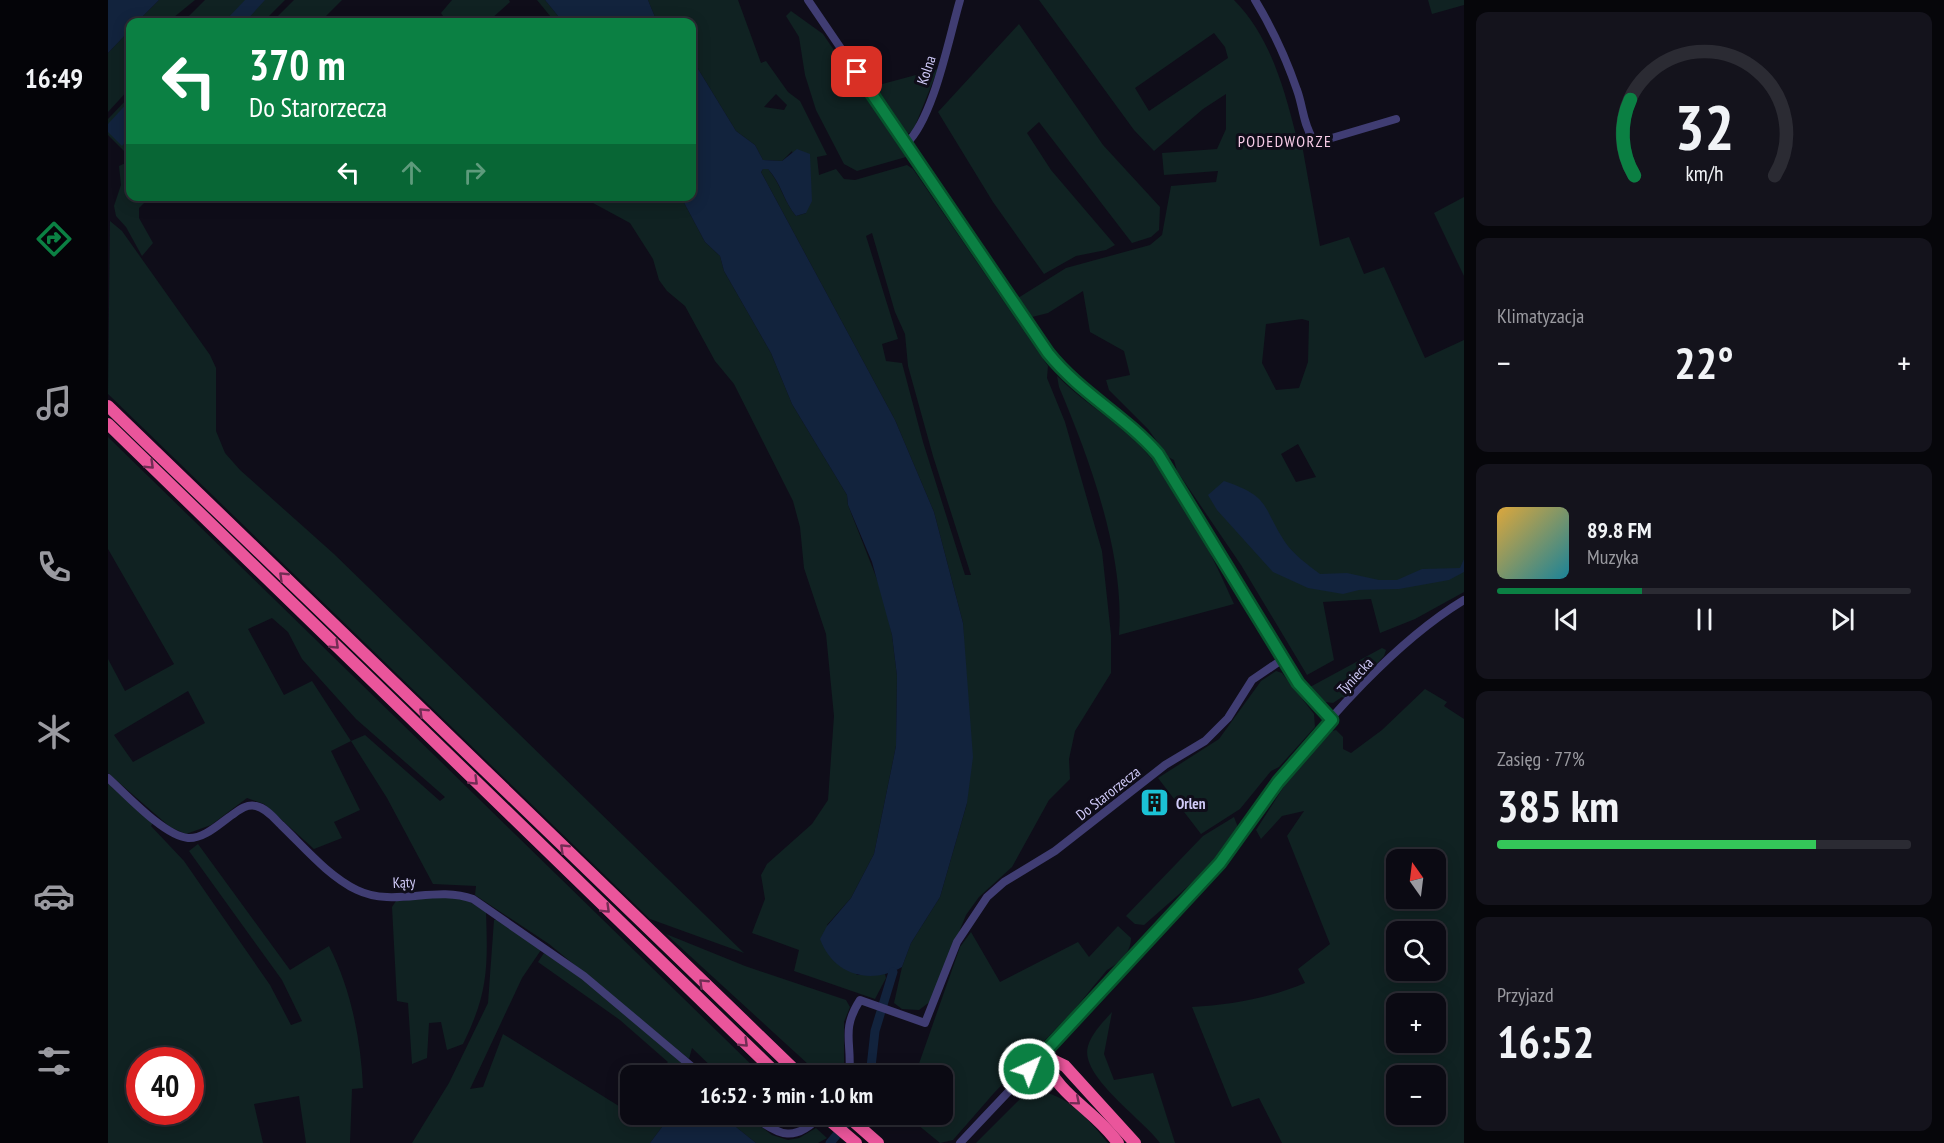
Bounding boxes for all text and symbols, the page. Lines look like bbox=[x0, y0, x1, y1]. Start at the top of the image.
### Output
text: 370 m bbox=[249, 37, 346, 92]
icon: left bbox=[150, 42, 228, 120]
pin bbox=[831, 46, 882, 97]
street label: Kolna bbox=[912, 53, 940, 87]
icon: arrive bbox=[840, 55, 873, 88]
text: 16:49 bbox=[25, 61, 83, 95]
text: 32 bbox=[1674, 86, 1734, 167]
text: Do Starorzecza bbox=[249, 90, 387, 124]
district label: PODEDWORZE bbox=[1238, 131, 1332, 151]
icon: left bbox=[332, 156, 365, 189]
icon: ahead bbox=[395, 156, 428, 189]
icon: right bbox=[458, 156, 491, 189]
text: km/h bbox=[1685, 159, 1723, 187]
icon: directions bbox=[33, 218, 75, 260]
text: Klimatyzacja bbox=[1497, 303, 1584, 329]
text: 22° bbox=[1674, 333, 1734, 391]
text: − bbox=[1497, 341, 1511, 384]
text: + bbox=[1897, 341, 1911, 384]
icon: music bbox=[33, 382, 75, 424]
one-way arrow bbox=[142, 457, 153, 468]
text: 89.8 FM bbox=[1587, 516, 1652, 544]
text: Muzyka bbox=[1587, 544, 1639, 570]
icon: phone bbox=[33, 546, 75, 588]
one-way arrow bbox=[280, 572, 290, 583]
icon: previous bbox=[1550, 603, 1583, 636]
icon: pause bbox=[1688, 603, 1721, 636]
icon: next bbox=[1826, 603, 1859, 636]
one-way arrow bbox=[327, 637, 338, 648]
street label: Tyniecka bbox=[1333, 653, 1377, 699]
one-way arrow bbox=[420, 708, 430, 719]
icon: climate bbox=[33, 711, 75, 753]
text: Zasięg · 77% bbox=[1497, 746, 1585, 772]
street label: Do Starorzecza bbox=[1072, 762, 1144, 824]
one-way arrow bbox=[467, 773, 478, 784]
text: 385 km bbox=[1497, 776, 1619, 834]
building icon: Orlen bbox=[1139, 787, 1171, 819]
place label: Orlen bbox=[1176, 794, 1206, 813]
one-way arrow bbox=[560, 844, 571, 855]
north arrow bbox=[1386, 849, 1446, 909]
map controls bbox=[1386, 849, 1446, 1125]
street label: Kąty bbox=[392, 872, 416, 892]
icon: car bbox=[33, 875, 75, 917]
one-way arrow bbox=[599, 902, 610, 913]
button: search bbox=[1386, 921, 1446, 981]
one-way arrow bbox=[700, 980, 711, 991]
text: Przyjazd bbox=[1497, 982, 1554, 1008]
button: + bbox=[1386, 993, 1446, 1053]
text: 16:52 bbox=[1497, 1012, 1594, 1070]
one-way arrow bbox=[738, 1036, 748, 1047]
position arrow bbox=[997, 1037, 1061, 1101]
icon: filters bbox=[33, 1040, 75, 1082]
speed limit sign: 40 bbox=[126, 1047, 204, 1125]
button: − bbox=[1386, 1065, 1446, 1125]
text: 16:52 · 3 min · 1.0 km bbox=[700, 1081, 873, 1109]
one-way arrow bbox=[1069, 1094, 1080, 1105]

